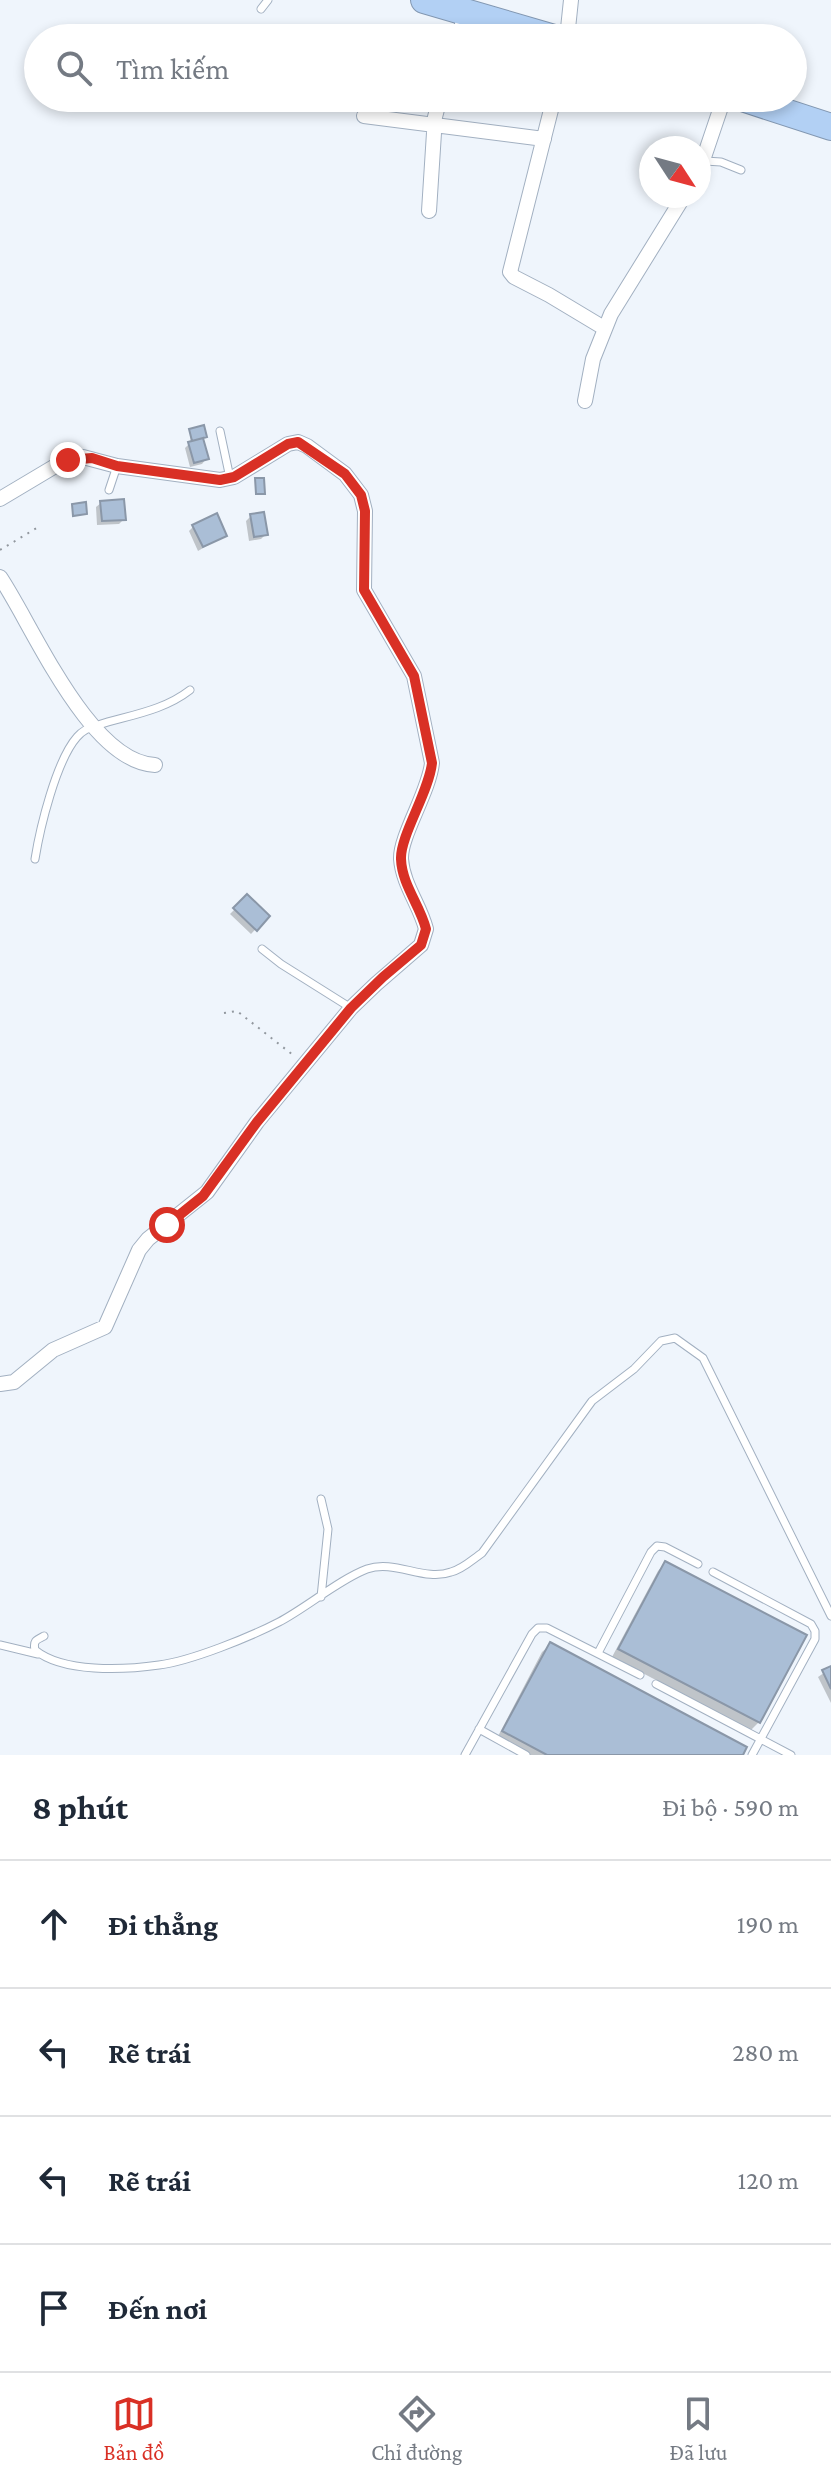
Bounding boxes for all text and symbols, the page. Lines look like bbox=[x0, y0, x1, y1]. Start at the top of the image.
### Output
search box bbox=[24, 24, 807, 112]
icon: search bbox=[52, 46, 96, 90]
text: Tìm kiếm bbox=[116, 52, 229, 85]
north arrow bbox=[639, 136, 711, 208]
route end bbox=[50, 442, 86, 478]
route start bbox=[149, 1207, 185, 1243]
text: 8 phút bbox=[32, 1789, 128, 1826]
text: Đi bộ · 590 m bbox=[662, 1793, 799, 1822]
icon: ahead bbox=[32, 1902, 76, 1946]
text: Đi thẳng bbox=[108, 1908, 218, 1941]
text: 190 m bbox=[737, 1910, 799, 1939]
icon: left bbox=[32, 2030, 76, 2074]
text: Rẽ trái bbox=[108, 2036, 191, 2069]
text: 280 m bbox=[732, 2038, 799, 2067]
icon: left bbox=[32, 2158, 76, 2202]
text: Rẽ trái bbox=[108, 2164, 191, 2197]
text: 120 m bbox=[738, 2166, 799, 2195]
icon: arrive bbox=[32, 2286, 76, 2330]
text: Đến nơi bbox=[108, 2292, 207, 2325]
tab: Bản đồ bbox=[103, 2392, 164, 2465]
tab: Chỉ đường bbox=[371, 2392, 462, 2465]
tab: Đã lưu bbox=[669, 2392, 727, 2465]

